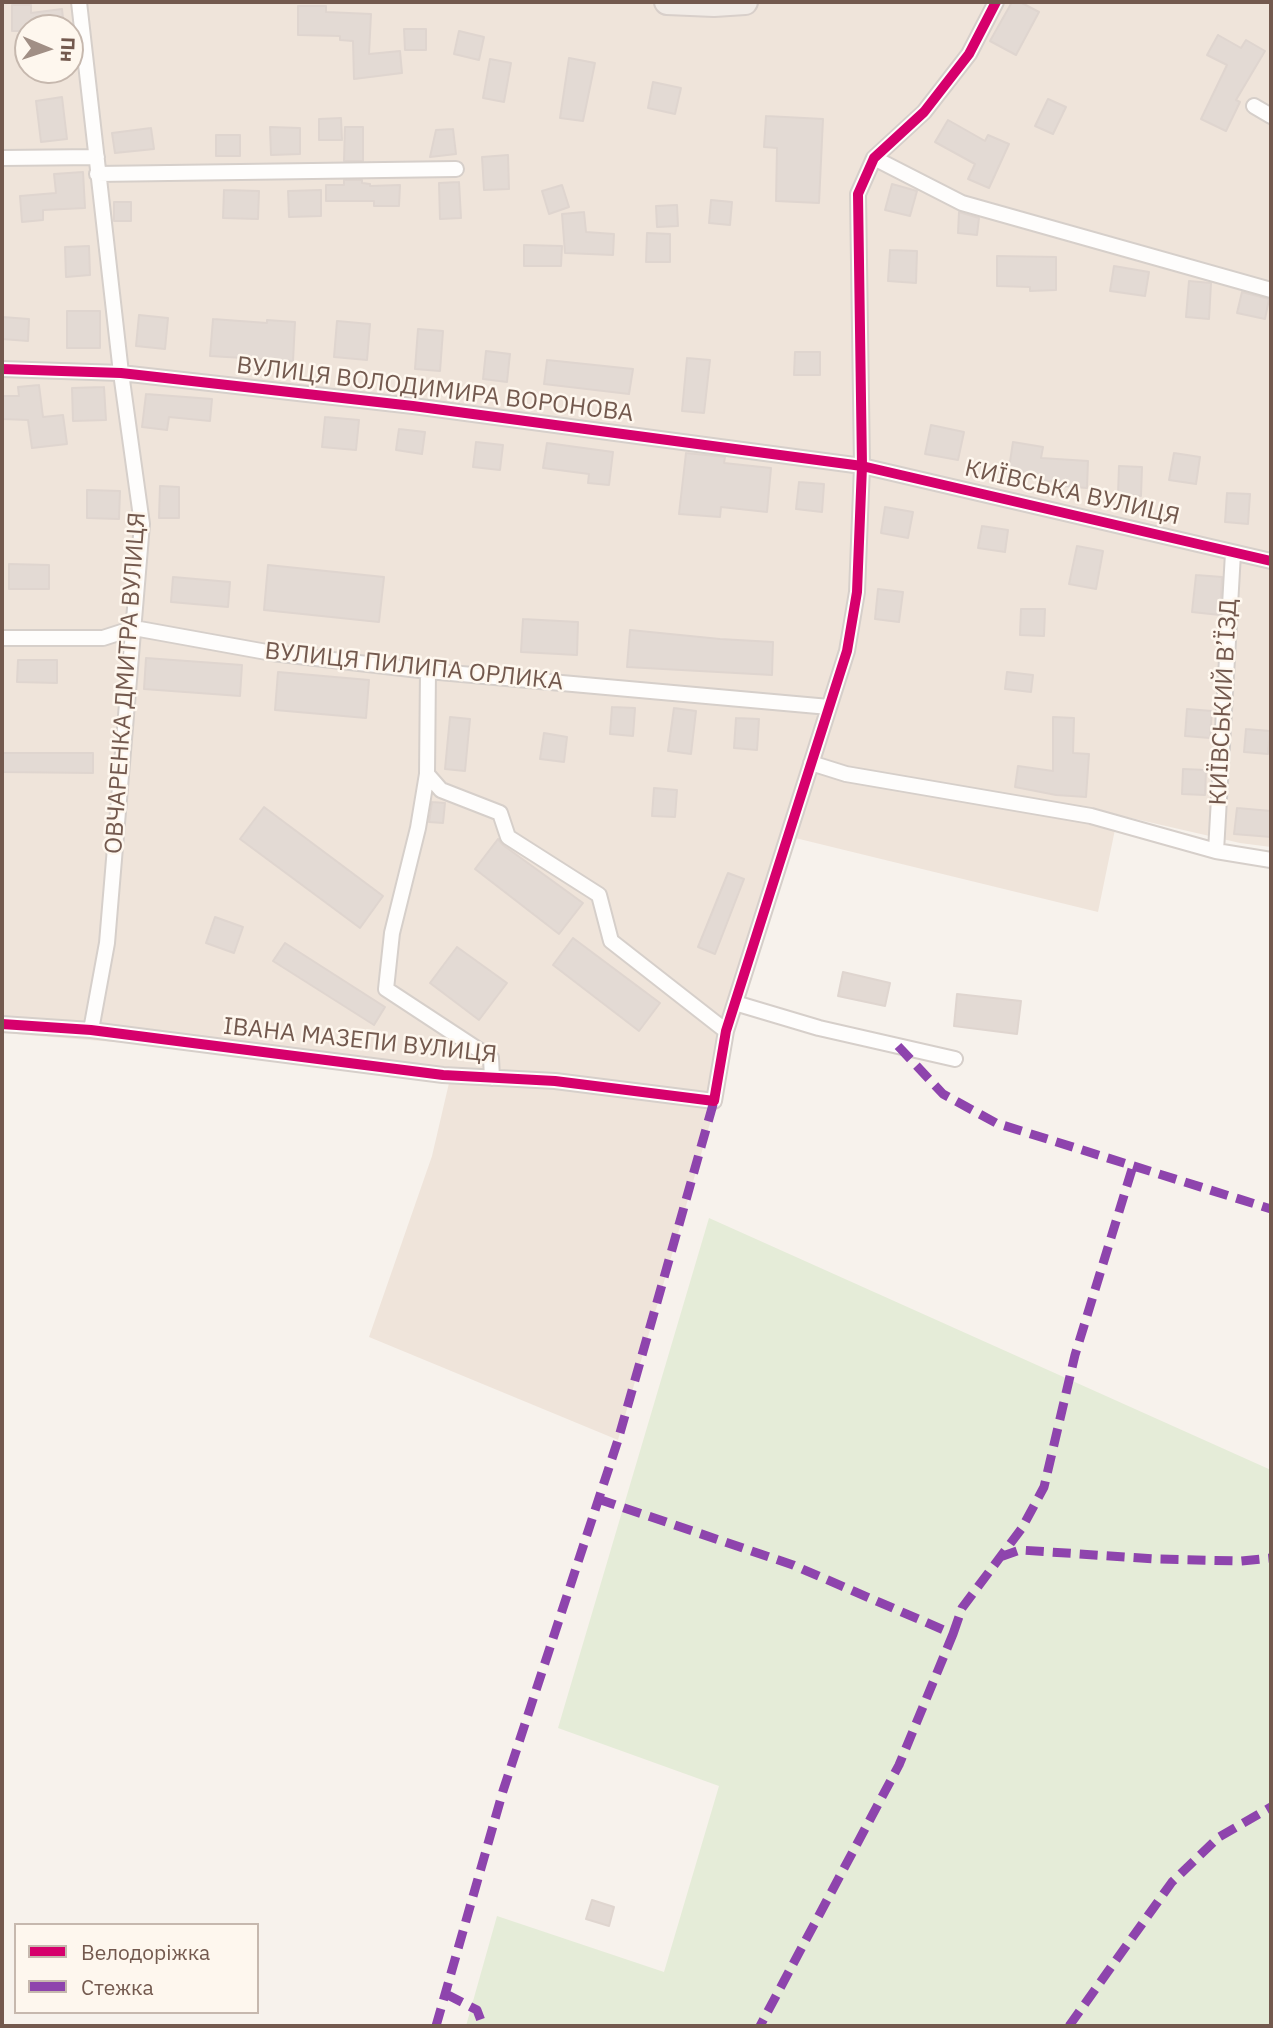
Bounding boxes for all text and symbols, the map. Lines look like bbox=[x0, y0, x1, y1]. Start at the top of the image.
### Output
north arrow bbox=[14, 14, 84, 84]
text: Пн bbox=[56, 37, 80, 63]
street label: ВУЛИЦЯ ВОЛОДИМИРА ВОРОНОВА bbox=[235, 351, 635, 429]
street label: КИЇВСЬКА ВУЛИЦЯ bbox=[962, 454, 1182, 532]
street label: ОВЧАРЕНКА ДМИТРА ВУЛИЦЯ bbox=[100, 511, 152, 855]
street label: КИЇВСЬКИЙ В’ЇЗД bbox=[1204, 598, 1244, 806]
street label: ВУЛИЦЯ ПИЛИПА ОРЛИКА bbox=[263, 637, 565, 697]
street label: ІВАНА МАЗЕПИ ВУЛИЦЯ bbox=[222, 1012, 498, 1070]
legend bbox=[14, 1923, 259, 2014]
text: Велодоріжка bbox=[81, 1938, 210, 1966]
text: Стежка bbox=[81, 1973, 154, 2001]

